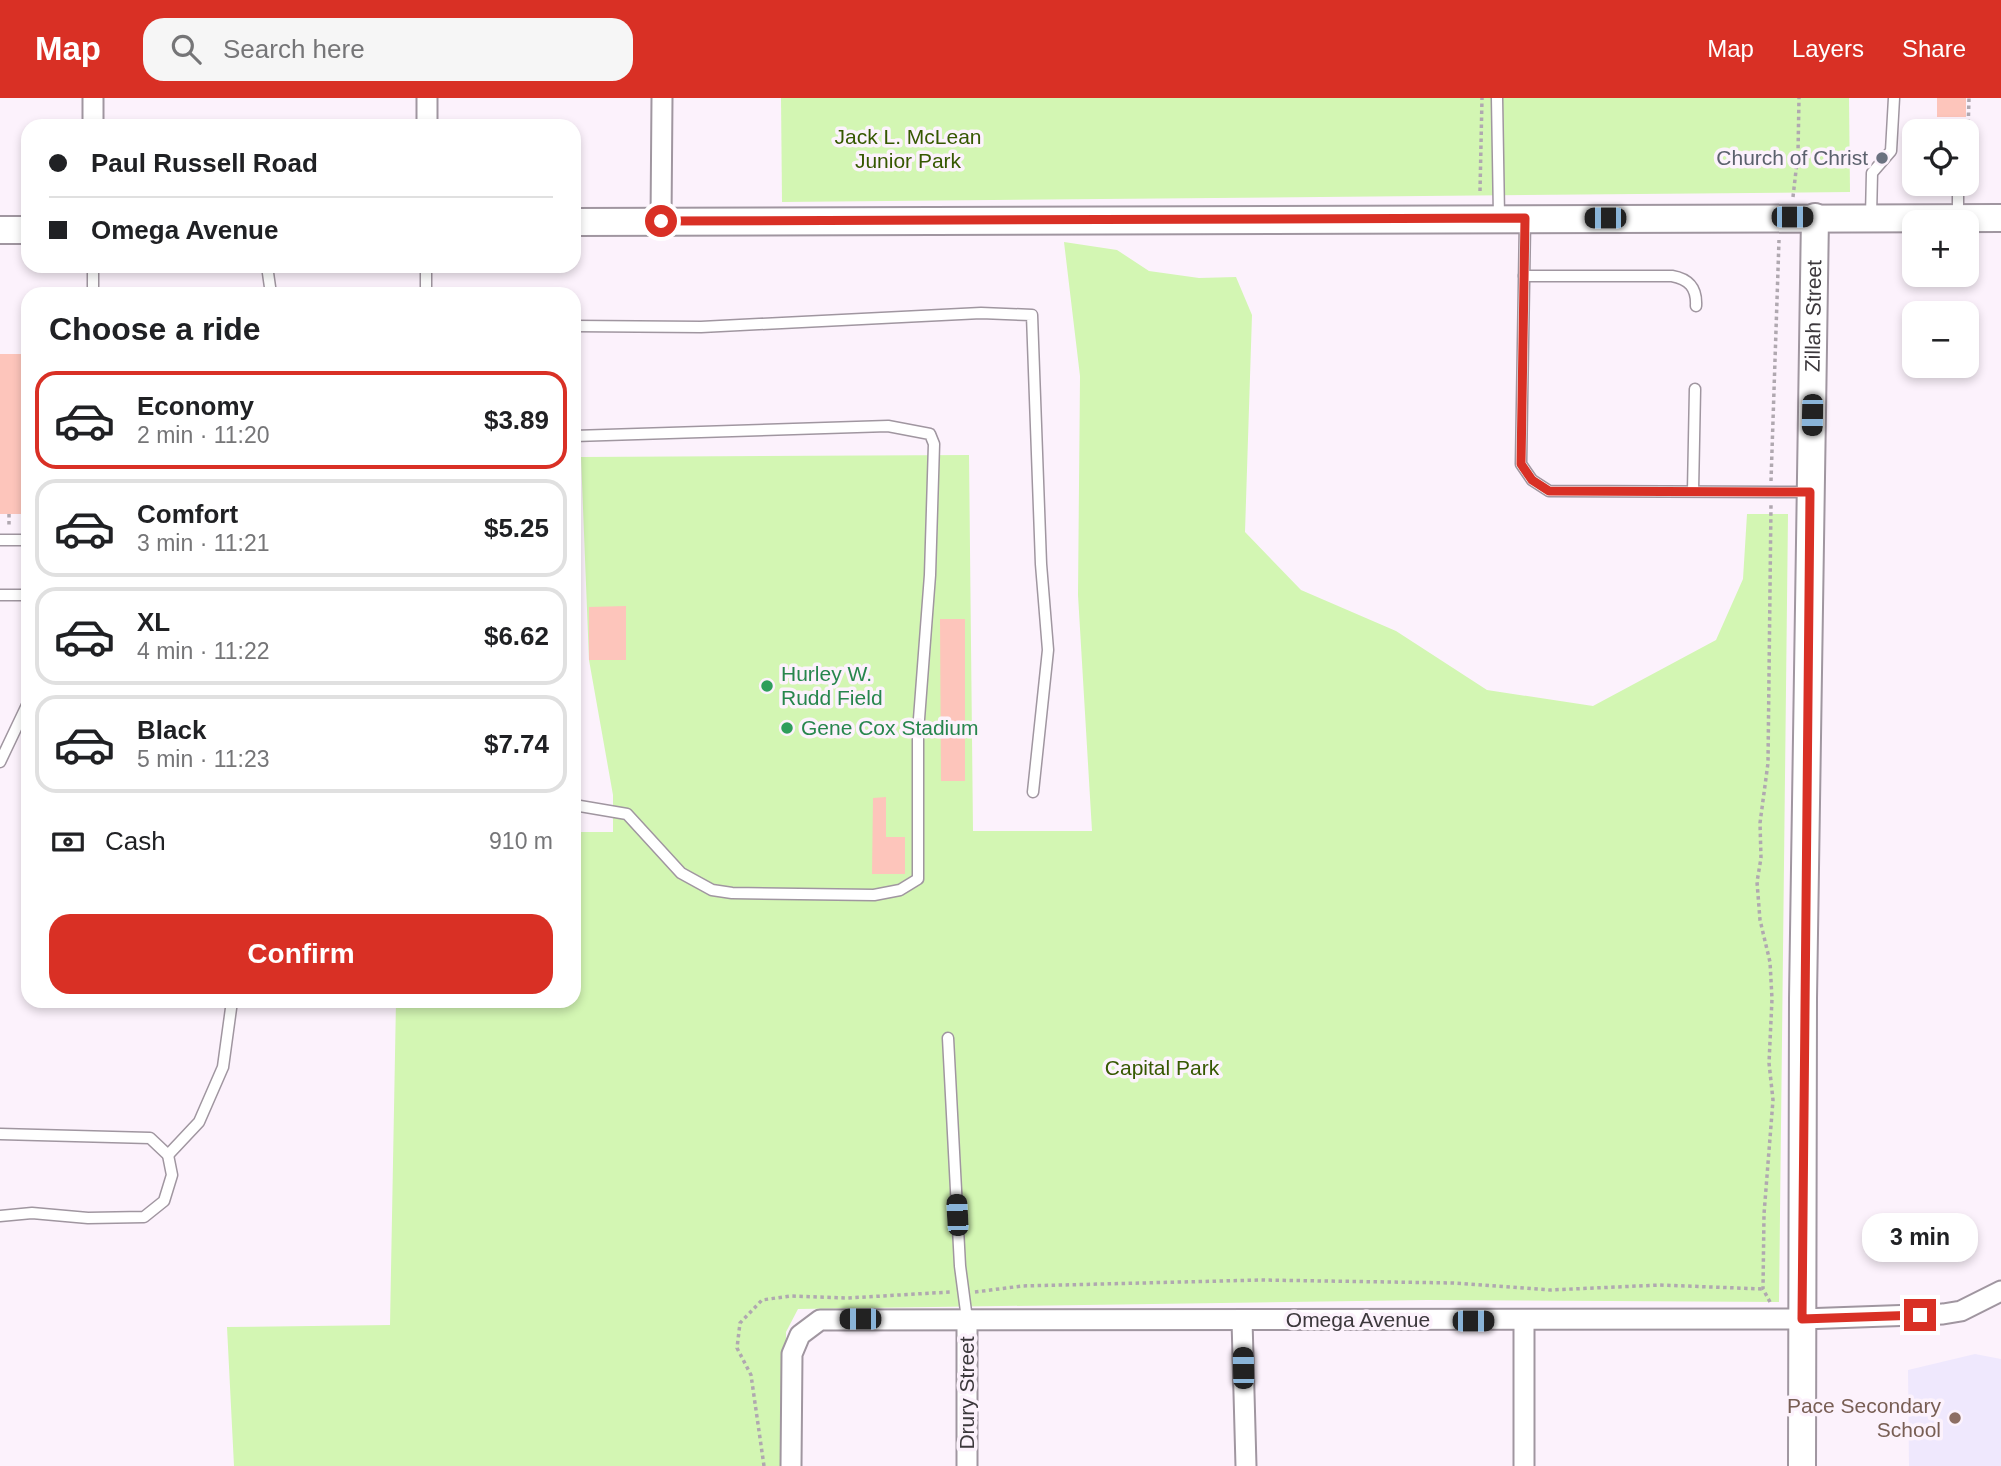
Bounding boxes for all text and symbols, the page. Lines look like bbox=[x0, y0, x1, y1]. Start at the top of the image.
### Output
search box bbox=[143, 18, 633, 81]
text: Map bbox=[35, 30, 101, 67]
icon: search bbox=[167, 30, 205, 68]
text: Search here bbox=[223, 34, 365, 64]
text: Map bbox=[1707, 35, 1754, 62]
text: Layers bbox=[1792, 35, 1864, 62]
text: Share bbox=[1902, 35, 1966, 62]
map controls bbox=[1902, 119, 1979, 378]
button: locate bbox=[1902, 119, 1979, 196]
park label: Jack L. McLean Junior Park bbox=[834, 125, 982, 172]
place label: Church of Christ bbox=[1716, 146, 1868, 169]
text: Paul Russell Road bbox=[91, 148, 318, 178]
marker: Church of Christ bbox=[1874, 150, 1890, 166]
route start bbox=[645, 205, 677, 237]
car bbox=[1772, 207, 1814, 228]
car bbox=[1585, 208, 1627, 229]
button: + bbox=[1902, 210, 1979, 287]
text: Omega Avenue bbox=[91, 215, 278, 245]
street label: Zillah Street bbox=[1801, 260, 1825, 372]
button: − bbox=[1902, 301, 1979, 378]
text: Choose a ride bbox=[49, 311, 261, 347]
icon: car bbox=[53, 389, 116, 452]
text: Economy bbox=[137, 391, 254, 421]
car bbox=[1802, 394, 1823, 436]
text: $3.89 bbox=[484, 405, 549, 435]
text: 2 min · 11:20 bbox=[137, 422, 270, 448]
icon: car bbox=[53, 497, 116, 560]
text: Comfort bbox=[137, 499, 238, 529]
text: $5.25 bbox=[484, 513, 549, 543]
text: 3 min · 11:21 bbox=[137, 530, 270, 556]
icon: car bbox=[53, 605, 116, 668]
text: XL bbox=[137, 607, 170, 637]
text: $6.62 bbox=[484, 621, 549, 651]
text: 4 min · 11:22 bbox=[137, 638, 270, 664]
place label: Hurley W. Rudd Field bbox=[781, 662, 883, 709]
marker: Hurley W. Rudd Field bbox=[759, 678, 775, 694]
icon: car bbox=[53, 713, 116, 776]
text: Black bbox=[137, 715, 206, 745]
place label: Gene Cox Stadium bbox=[801, 716, 978, 739]
marker: Gene Cox Stadium bbox=[779, 720, 795, 736]
text: $7.74 bbox=[484, 729, 549, 759]
text: 5 min · 11:23 bbox=[137, 746, 270, 772]
icon: cash bbox=[49, 823, 87, 861]
text: Cash bbox=[105, 826, 166, 856]
text: 910 m bbox=[489, 828, 553, 854]
button: Confirm bbox=[49, 914, 553, 994]
park label: Capital Park bbox=[1105, 1056, 1220, 1079]
car bbox=[946, 1193, 969, 1237]
callout: 3 min bbox=[1862, 1214, 1978, 1262]
text: 3 min bbox=[1890, 1224, 1950, 1250]
route end bbox=[1904, 1299, 1936, 1331]
street label: Omega Avenue bbox=[1286, 1308, 1430, 1331]
car bbox=[840, 1309, 882, 1330]
car bbox=[1453, 1311, 1495, 1332]
street label: Drury Street bbox=[955, 1336, 978, 1450]
car bbox=[1233, 1347, 1254, 1389]
place label: Pace Secondary School bbox=[1787, 1394, 1941, 1441]
marker: Pace Secondary School bbox=[1947, 1410, 1963, 1426]

